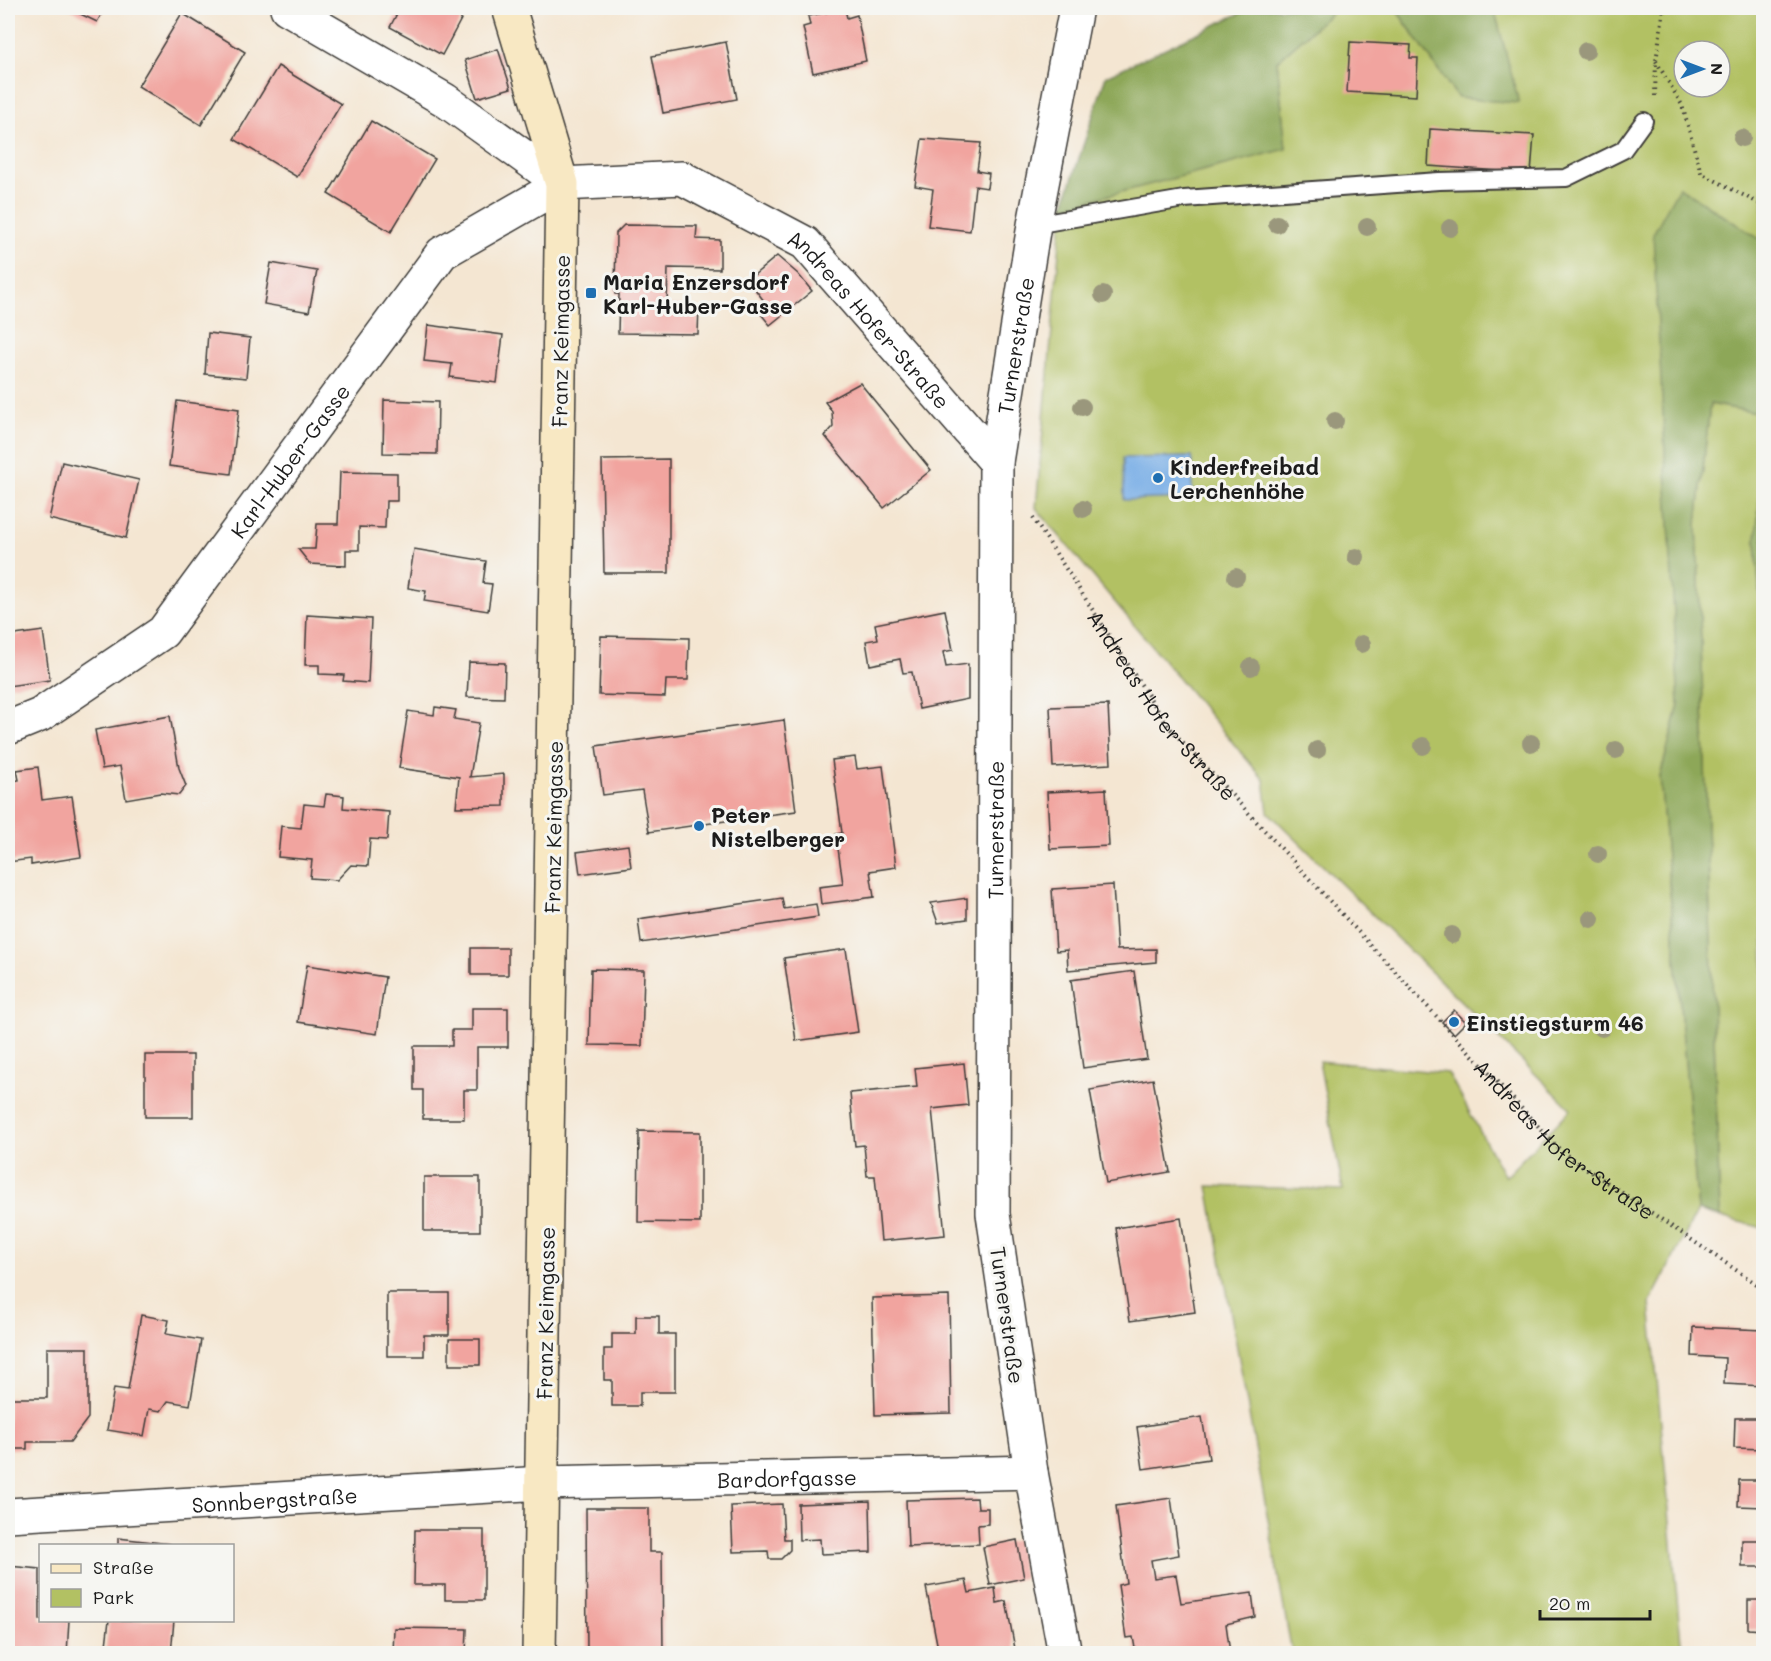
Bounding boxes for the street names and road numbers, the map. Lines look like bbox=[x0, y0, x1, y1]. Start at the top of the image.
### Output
street label: Andreas Hofer-Straße bbox=[783, 223, 956, 414]
street label: Franz Keimgasse bbox=[545, 254, 575, 428]
street label: Turnerstraße bbox=[990, 275, 1039, 416]
street label: Karl-Huber-Gasse bbox=[224, 378, 355, 543]
street label: Andreas Hofer-Straße bbox=[1083, 605, 1243, 806]
street label: Franz Keimgasse bbox=[538, 740, 568, 914]
street label: Turnerstraße bbox=[981, 761, 1008, 899]
street label: Andreas Hofer-Straße bbox=[1469, 1053, 1660, 1225]
street label: Franz Keimgasse bbox=[530, 1226, 560, 1400]
street label: Turnerstraße bbox=[985, 1245, 1031, 1385]
street label: Bardorfgasse bbox=[717, 1462, 857, 1493]
street label: Sonnbergstraße bbox=[191, 1481, 358, 1517]

